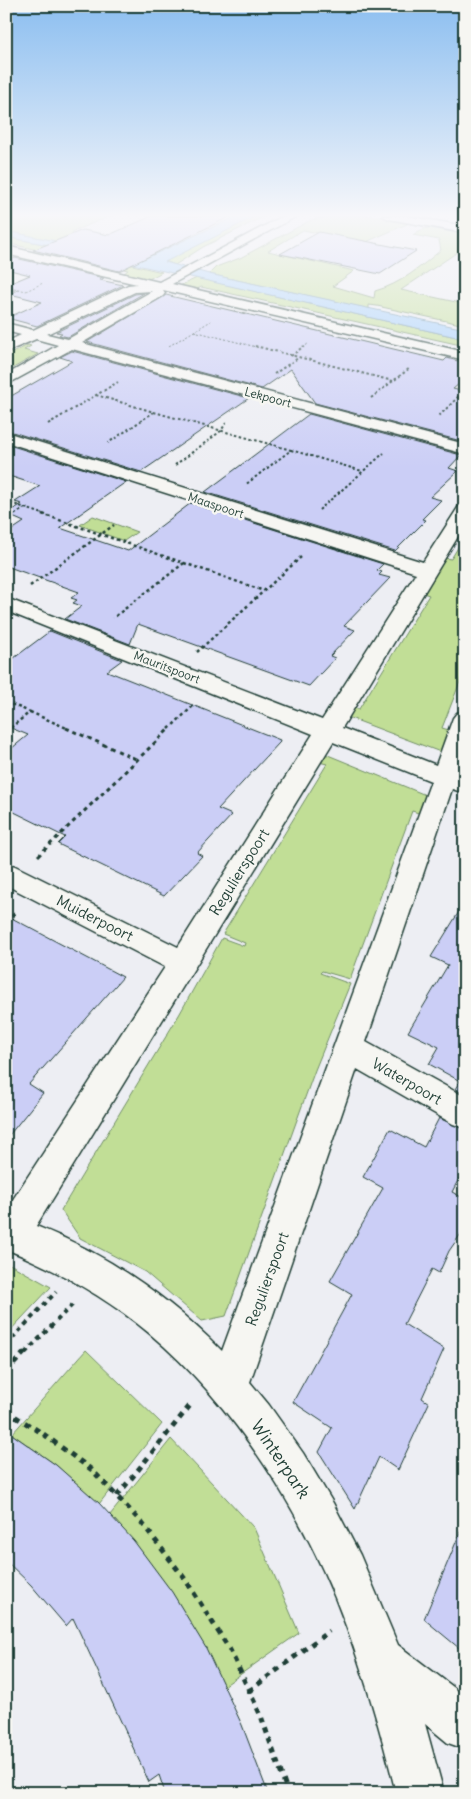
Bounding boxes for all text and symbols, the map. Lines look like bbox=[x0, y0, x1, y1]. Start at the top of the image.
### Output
street label: Lekpoort bbox=[243, 384, 293, 410]
street label: Maaspoort bbox=[186, 489, 246, 521]
street label: Mauritspoort bbox=[132, 647, 202, 687]
street label: Regulierspoort bbox=[205, 825, 273, 919]
street label: Muiderpoort bbox=[53, 891, 137, 945]
street label: Waterpoort bbox=[369, 1053, 445, 1109]
street label: Regulierspoort bbox=[241, 1229, 293, 1329]
street label: Winterpark bbox=[246, 1415, 316, 1503]

